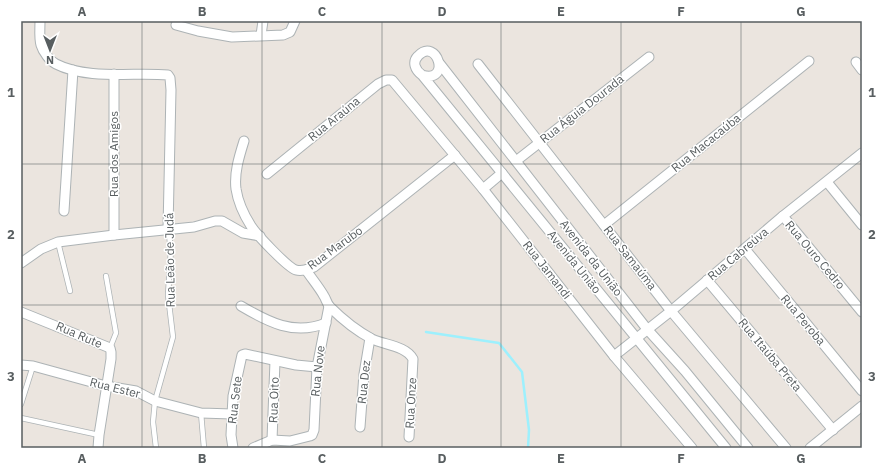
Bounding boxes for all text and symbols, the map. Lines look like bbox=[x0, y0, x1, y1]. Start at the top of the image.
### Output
text: A bbox=[78, 3, 87, 20]
text: B bbox=[198, 3, 207, 20]
text: C bbox=[318, 3, 327, 20]
text: D bbox=[437, 3, 447, 20]
text: E bbox=[557, 3, 565, 20]
text: F bbox=[677, 3, 685, 20]
text: G bbox=[796, 3, 806, 20]
north arrow bbox=[30, 30, 70, 70]
text: N bbox=[46, 53, 54, 67]
street label: Rua Águia Dourada bbox=[537, 71, 627, 146]
text: 1 bbox=[7, 84, 15, 101]
text: 1 bbox=[868, 84, 876, 101]
street label: Rua Araúna bbox=[305, 93, 363, 144]
street label: Rua Macacaúba bbox=[668, 110, 744, 175]
street label: Rua dos Amigos bbox=[106, 111, 121, 197]
street label: Rua Leão de Judá bbox=[161, 212, 178, 308]
street label: Avenida da União bbox=[557, 216, 626, 299]
street label: Rua Ouro Cedro bbox=[782, 217, 849, 292]
street label: Rua Marubo bbox=[304, 222, 366, 273]
street label: Rua Samaúma bbox=[601, 222, 661, 293]
street label: Rua Cabreúva bbox=[704, 224, 771, 283]
text: 2 bbox=[7, 226, 15, 243]
text: 2 bbox=[868, 226, 876, 243]
street label: Avenida União bbox=[544, 227, 605, 297]
street label: Rua Jamandi bbox=[520, 238, 575, 302]
street label: Rua Peroba bbox=[778, 291, 829, 349]
street label: Rua Itaúba Preta bbox=[735, 315, 806, 395]
street label: Rua Rute bbox=[54, 318, 105, 351]
street label: Rua Nove bbox=[307, 344, 328, 397]
street label: Rua Dez bbox=[354, 359, 373, 405]
text: 3 bbox=[7, 368, 15, 385]
text: 3 bbox=[868, 368, 876, 385]
street label: Rua Ester bbox=[88, 374, 143, 401]
street label: Rua Sete bbox=[224, 375, 245, 425]
street label: Rua Oito bbox=[265, 376, 282, 423]
street label: Rua Onze bbox=[402, 377, 419, 429]
text: A bbox=[78, 450, 87, 467]
text: B bbox=[198, 450, 207, 467]
text: C bbox=[318, 450, 327, 467]
text: D bbox=[437, 450, 447, 467]
text: E bbox=[557, 450, 565, 467]
text: F bbox=[677, 450, 685, 467]
text: G bbox=[796, 450, 806, 467]

